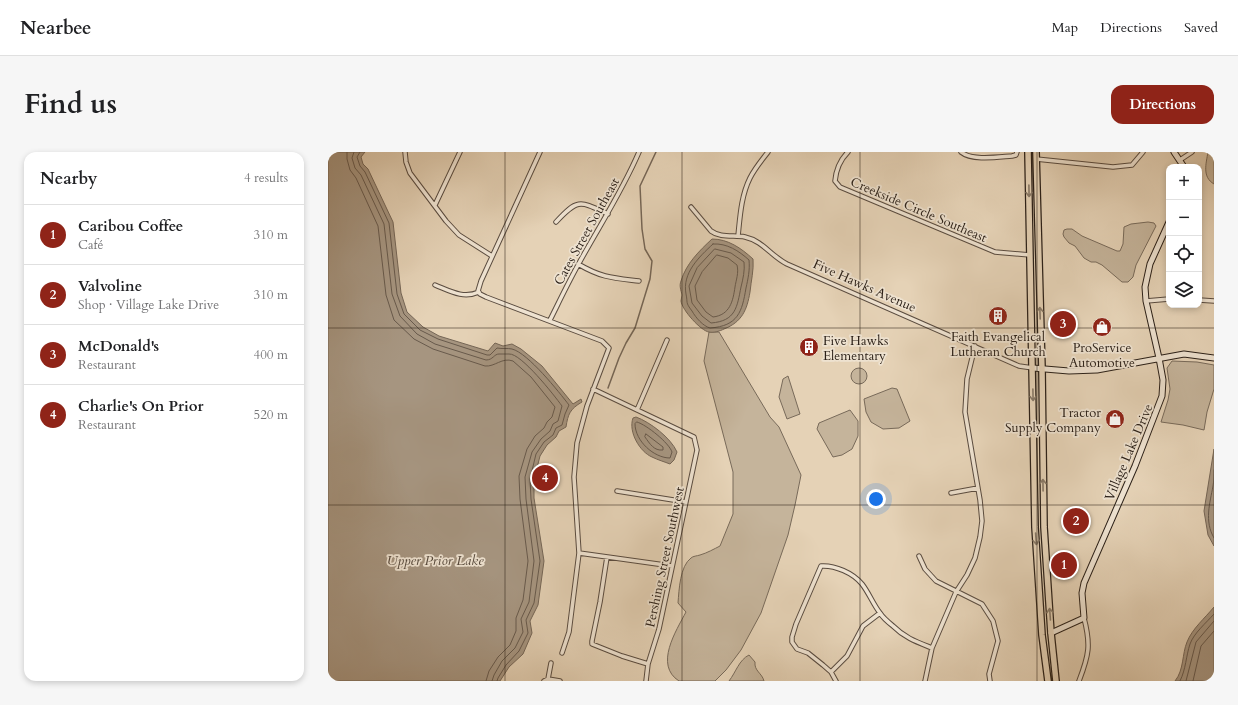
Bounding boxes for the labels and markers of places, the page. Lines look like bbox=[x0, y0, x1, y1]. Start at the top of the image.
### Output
building icon: Faith Evangelical Lutheran Church bbox=[987, 305, 1009, 327]
pin: 3 bbox=[1050, 309, 1076, 339]
shop icon: ProService Automotive bbox=[1091, 316, 1113, 338]
place label: Faith Evangelical Lutheran Church bbox=[950, 328, 1046, 361]
place label: Five Hawks Elementary bbox=[823, 332, 888, 365]
building icon: Five Hawks Elementary bbox=[798, 336, 820, 358]
place label: ProService Automotive bbox=[1069, 339, 1135, 372]
place label: Tractor Supply Company bbox=[1005, 404, 1101, 437]
shop icon: Tractor Supply Company bbox=[1104, 408, 1126, 430]
pin: 4 bbox=[532, 463, 558, 493]
pin: 2 bbox=[1063, 506, 1089, 536]
pin: 1 bbox=[1051, 550, 1077, 580]

